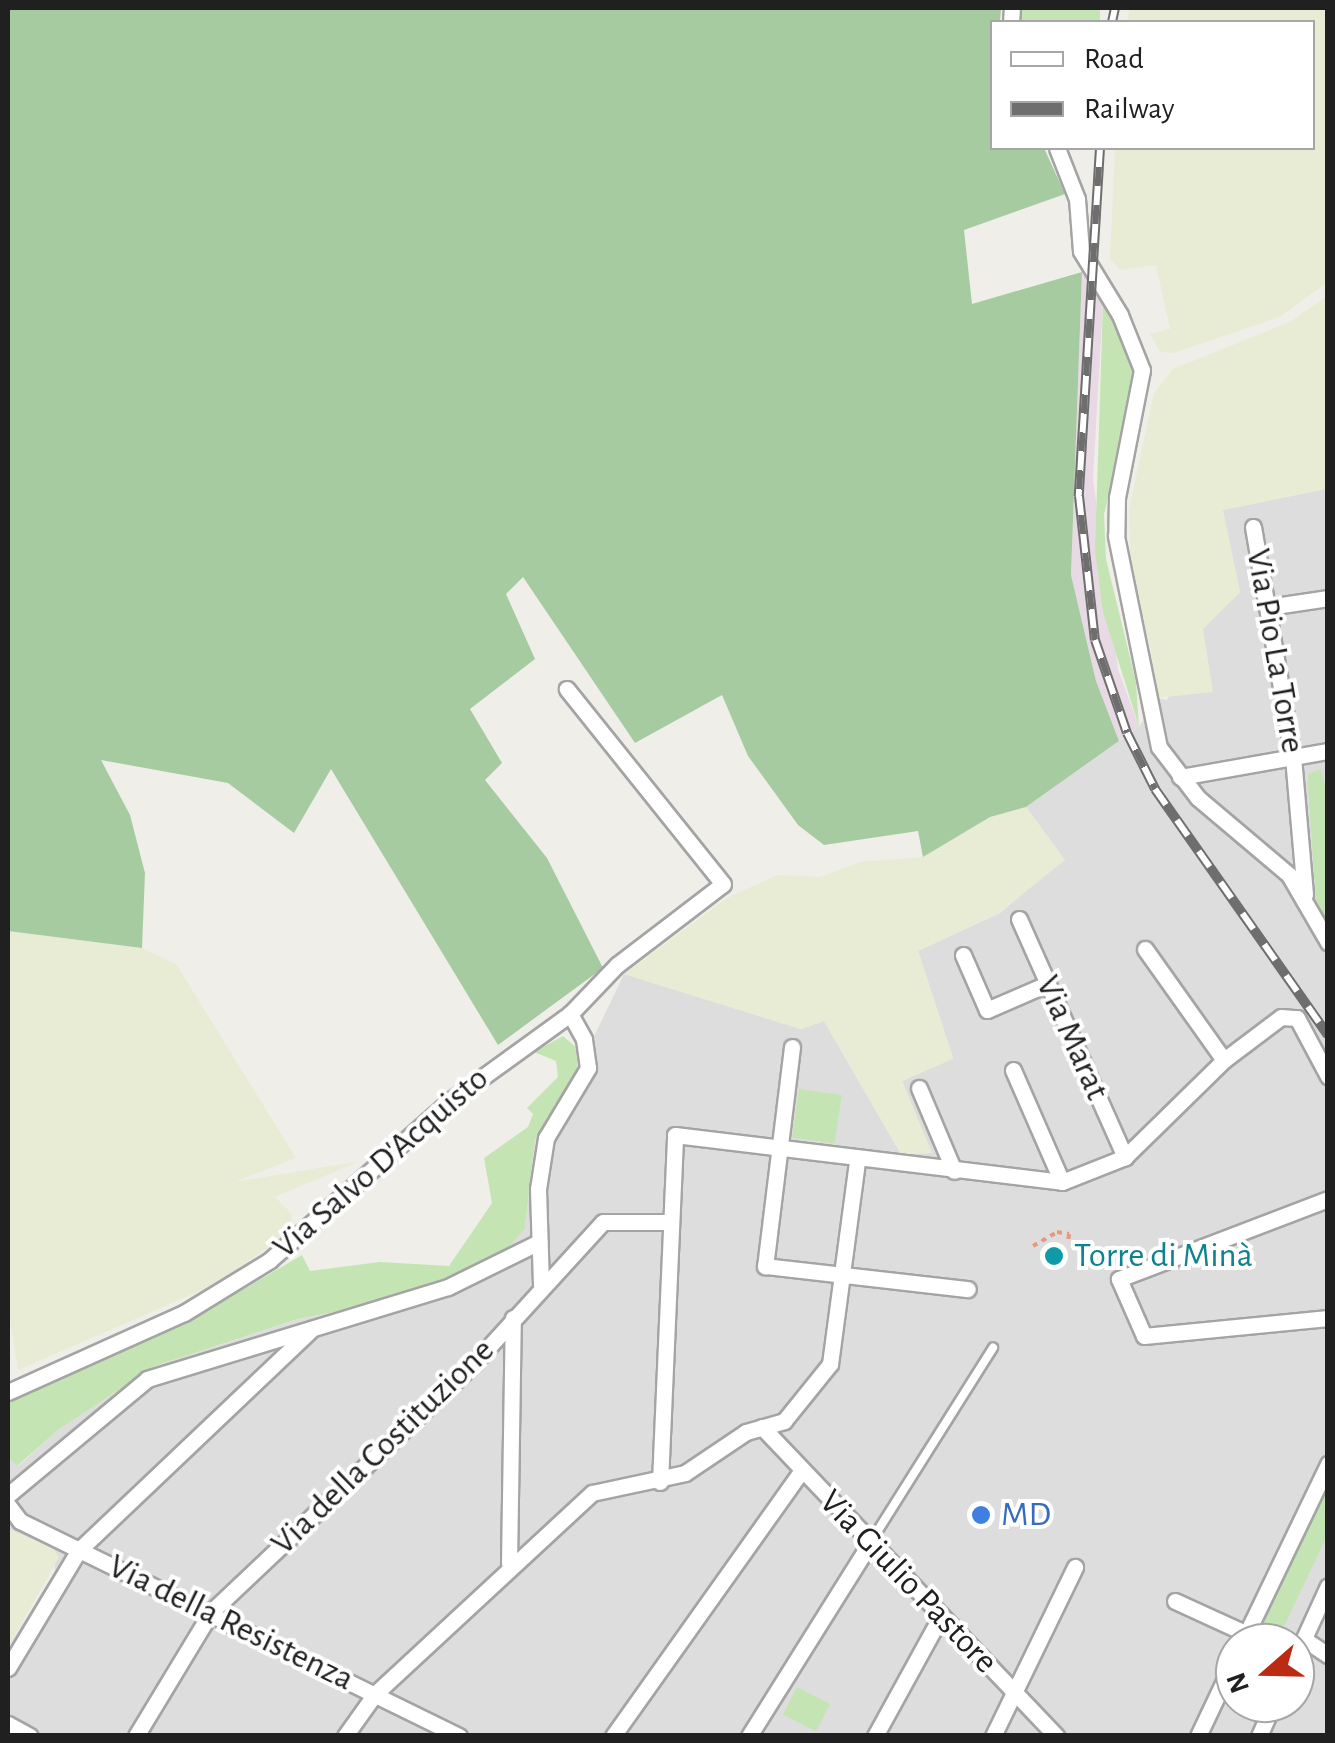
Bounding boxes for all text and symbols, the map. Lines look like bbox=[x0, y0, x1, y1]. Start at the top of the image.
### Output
legend bbox=[990, 20, 1315, 150]
text: Road bbox=[1084, 44, 1144, 74]
text: Railway bbox=[1084, 94, 1175, 124]
street label: Via Pio La Torre bbox=[1236, 546, 1314, 756]
street label: Via Marat bbox=[1026, 969, 1118, 1107]
street label: Via Salvo D'Acquisto bbox=[265, 1058, 497, 1268]
place label: Torre di Minà bbox=[1074, 1235, 1253, 1277]
marker: Torre di Minà bbox=[1043, 1245, 1065, 1267]
street label: Via della Costituzione bbox=[263, 1330, 503, 1564]
street label: Via Giulio Pastore bbox=[810, 1481, 1006, 1683]
place label: MD bbox=[1001, 1494, 1051, 1536]
marker: MD bbox=[970, 1504, 992, 1526]
street label: Via della Resistenza bbox=[101, 1545, 361, 1701]
north arrow bbox=[1215, 1623, 1315, 1723]
text: N bbox=[1222, 1669, 1255, 1697]

